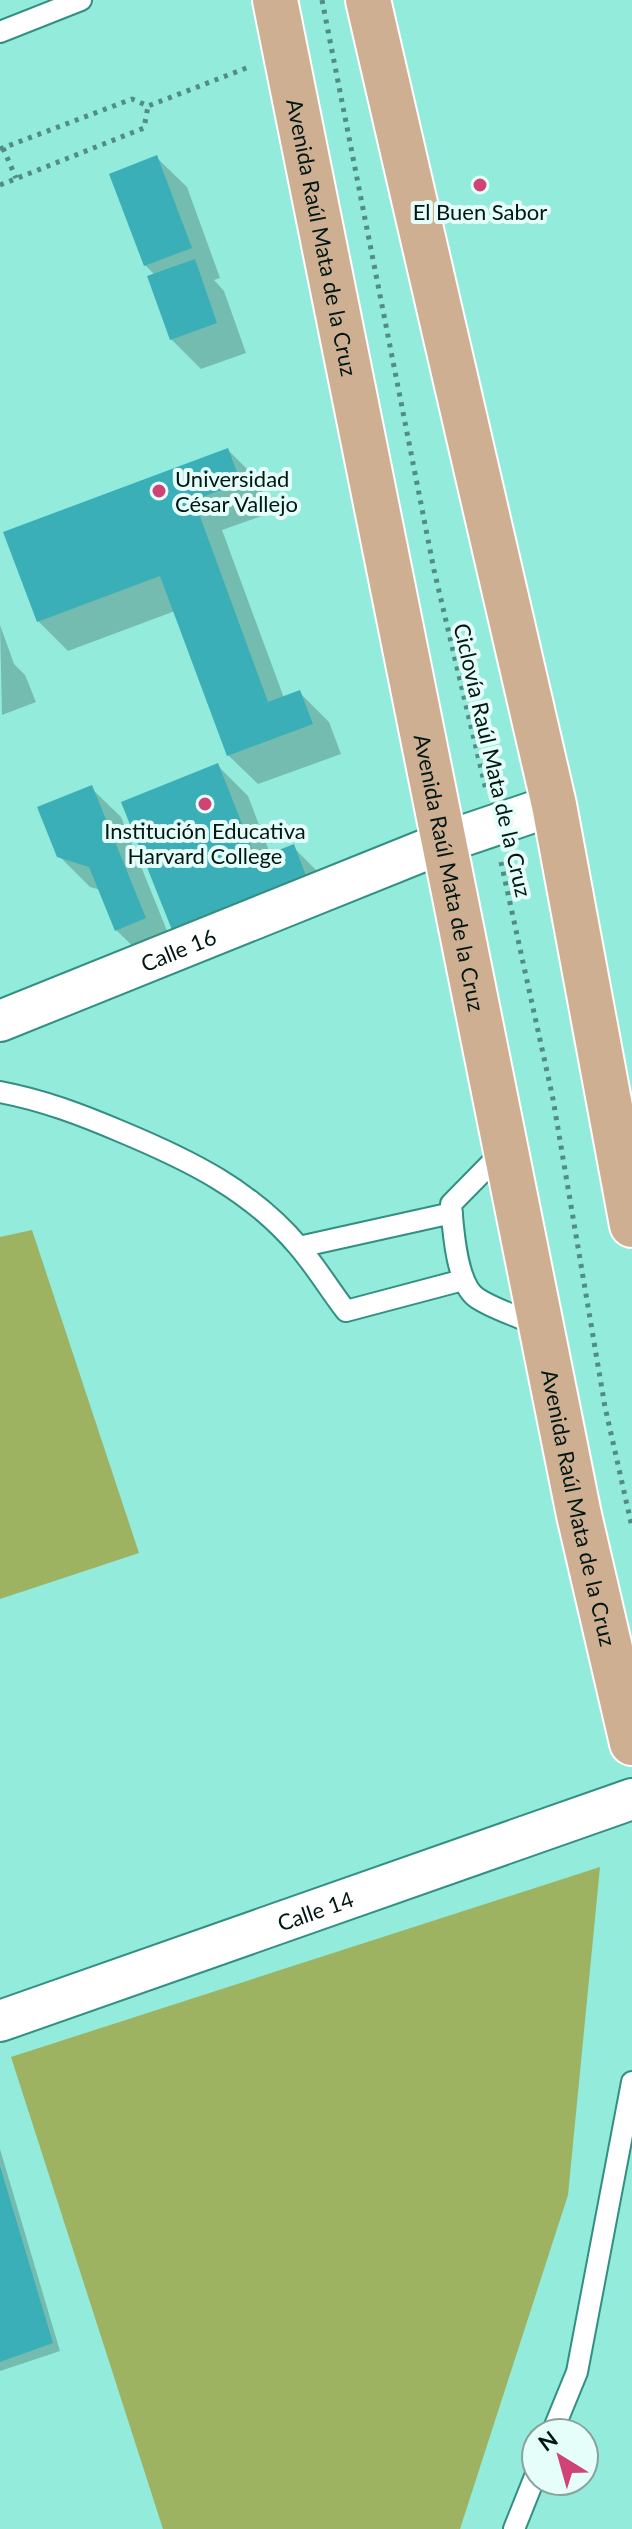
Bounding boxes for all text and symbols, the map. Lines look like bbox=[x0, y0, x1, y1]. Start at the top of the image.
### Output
street label: Avenida Raúl Mata de la Cruz bbox=[282, 96, 364, 378]
marker: El Buen Sabor bbox=[471, 176, 489, 194]
place label: El Buen Sabor bbox=[413, 198, 547, 225]
place label: Universidad César Vallejo bbox=[175, 465, 298, 517]
marker: Universidad César Vallejo bbox=[150, 482, 168, 500]
street label: Ciclovía Raúl Mata de la Cruz bbox=[448, 620, 538, 900]
street label: Avenida Raúl Mata de la Cruz bbox=[409, 731, 491, 1014]
marker: Institución Educativa Harvard College bbox=[196, 795, 214, 813]
place label: Institución Educativa Harvard College bbox=[104, 817, 306, 869]
street label: Calle 16 bbox=[137, 922, 220, 977]
street label: Avenida Raúl Mata de la Cruz bbox=[537, 1367, 623, 1649]
street label: Calle 14 bbox=[273, 1884, 357, 1936]
north arrow bbox=[520, 2417, 600, 2497]
text: N bbox=[533, 2425, 563, 2457]

